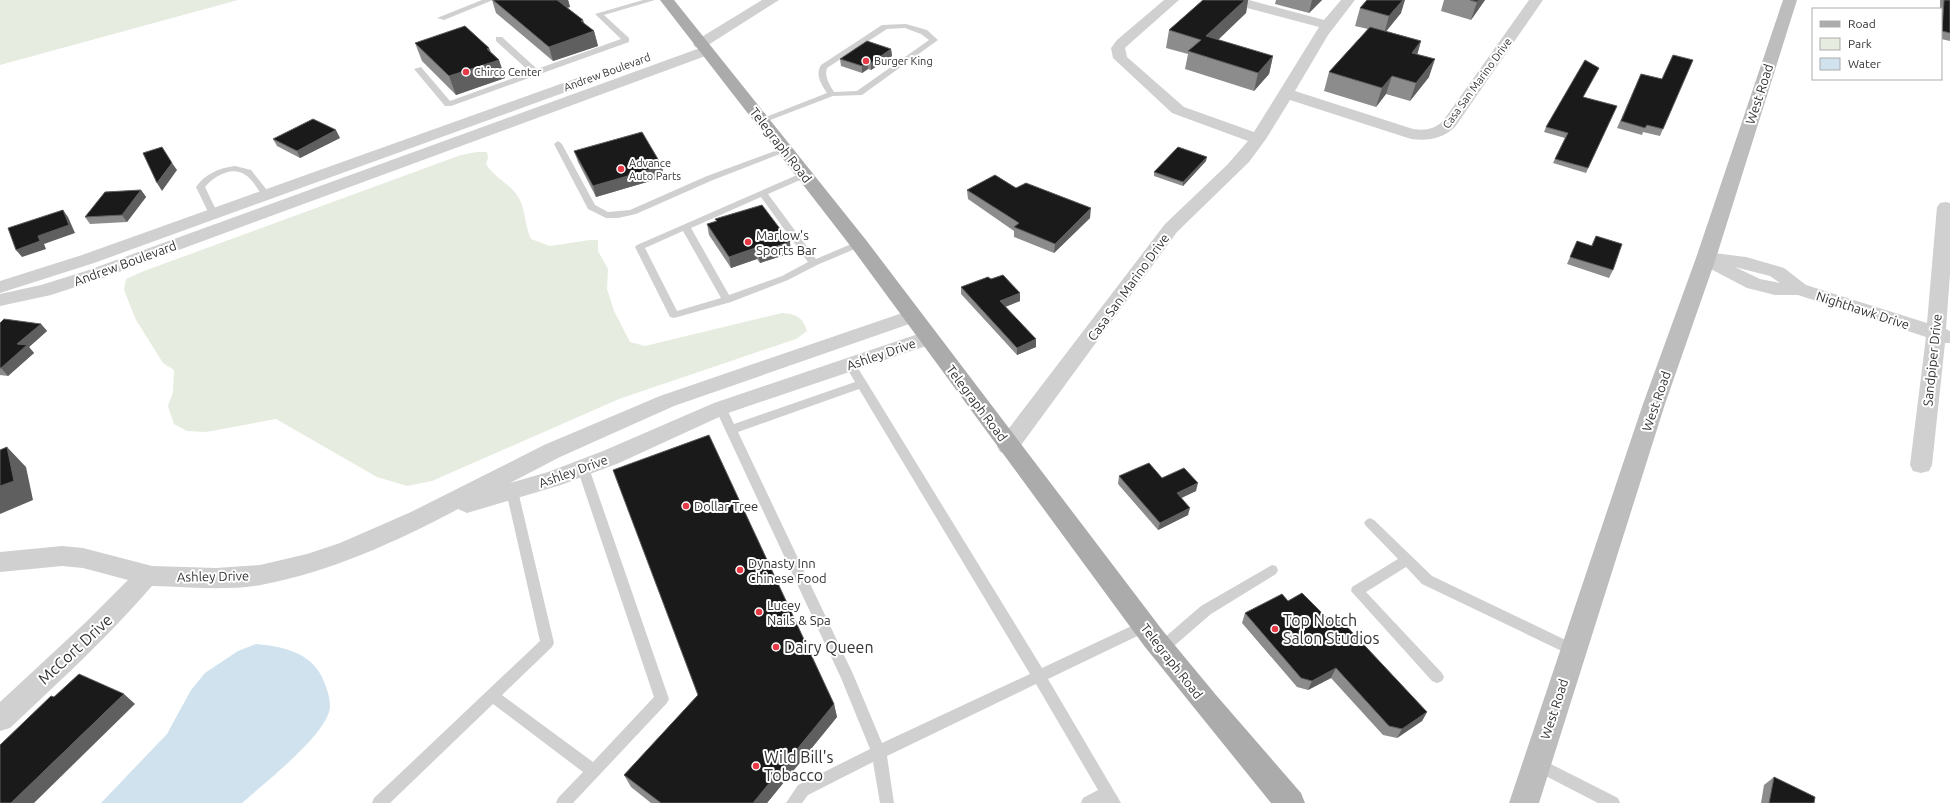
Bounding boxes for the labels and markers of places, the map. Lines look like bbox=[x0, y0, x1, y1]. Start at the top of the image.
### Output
place label: Burger King bbox=[874, 55, 933, 67]
marker: Burger King bbox=[861, 56, 871, 66]
place label: Chirco Center bbox=[474, 66, 542, 78]
marker: Chirco Center bbox=[461, 67, 471, 77]
place label: Advance Auto Parts bbox=[629, 157, 681, 182]
marker: Advance Auto Parts bbox=[616, 164, 626, 174]
place label: Marlow's Sports Bar bbox=[756, 228, 817, 257]
marker: Marlow's Sports Bar bbox=[743, 237, 753, 247]
place label: Dollar Tree bbox=[694, 499, 758, 513]
marker: Dollar Tree bbox=[681, 501, 691, 511]
place label: Dynasty Inn Chinese Food bbox=[748, 556, 827, 585]
marker: Dynasty Inn Chinese Food bbox=[735, 565, 745, 575]
place label: Lucey Nails & Spa bbox=[767, 598, 831, 627]
marker: Lucey Nails & Spa bbox=[754, 607, 764, 617]
place label: Top Notch Salon Studios bbox=[1283, 611, 1379, 647]
marker: Top Notch Salon Studios bbox=[1270, 624, 1280, 634]
place label: Dairy Queen bbox=[784, 638, 874, 656]
marker: Dairy Queen bbox=[771, 642, 781, 652]
place label: Wild Bill's Tobacco bbox=[764, 748, 834, 784]
marker: Wild Bill's Tobacco bbox=[751, 761, 761, 771]

